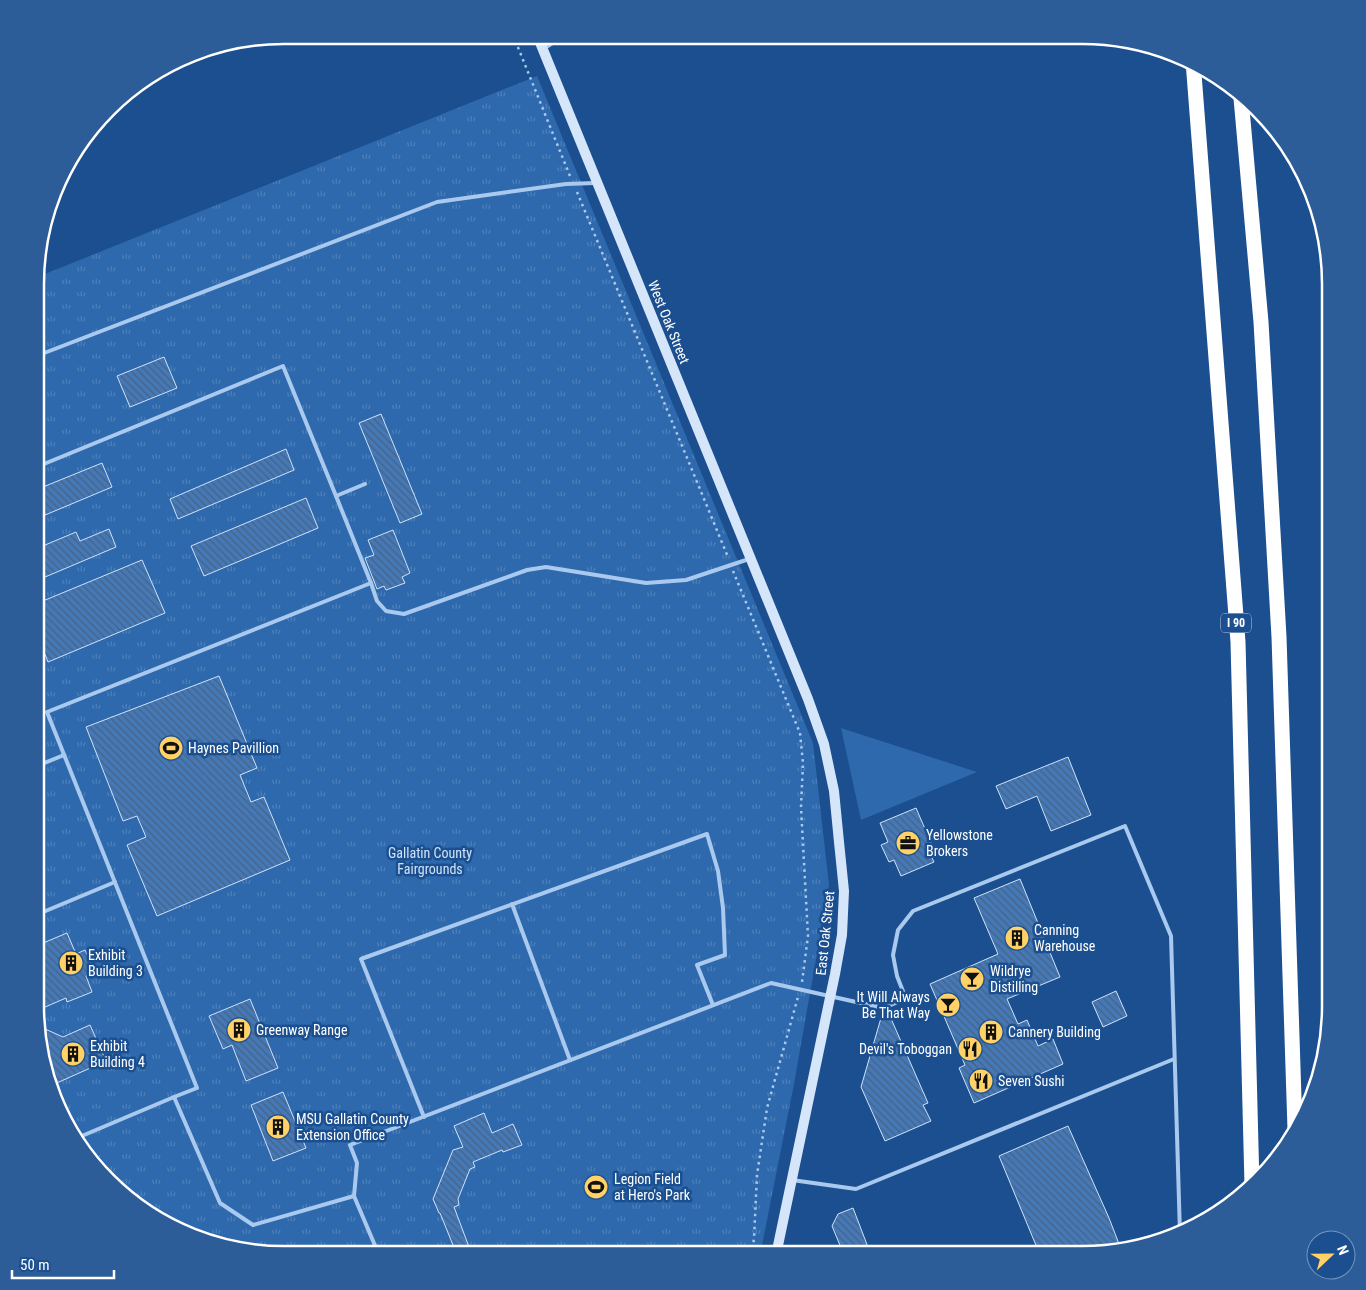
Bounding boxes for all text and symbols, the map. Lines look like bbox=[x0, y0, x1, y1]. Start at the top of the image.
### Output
street label: West Oak Street bbox=[645, 278, 693, 366]
road number: I 90 bbox=[1221, 614, 1251, 632]
sports icon: Haynes Pavillion bbox=[158, 735, 184, 761]
place label: Haynes Pavillion bbox=[188, 740, 279, 756]
place label: Yellowstone Brokers bbox=[926, 827, 993, 859]
office icon: Yellowstone Brokers bbox=[895, 830, 921, 856]
park label: Gallatin County Fairgrounds bbox=[388, 845, 472, 877]
street label: East Oak Street bbox=[813, 890, 837, 976]
place label: Canning Warehouse bbox=[1034, 922, 1096, 954]
building icon: Canning Warehouse bbox=[1004, 925, 1030, 951]
place label: Exhibit Building 3 bbox=[88, 947, 143, 979]
building icon: Exhibit Building 3 bbox=[58, 950, 84, 976]
place label: Wildrye Distilling bbox=[990, 963, 1038, 995]
bar icon: Wildrye Distilling bbox=[959, 966, 985, 992]
place label: It Will Always Be That Way bbox=[856, 989, 930, 1021]
bar icon: It Will Always Be That Way bbox=[935, 992, 961, 1018]
building icon: Greenway Range bbox=[226, 1017, 252, 1043]
building icon: Cannery Building bbox=[978, 1019, 1004, 1045]
place label: Greenway Range bbox=[256, 1022, 348, 1038]
place label: Cannery Building bbox=[1008, 1024, 1101, 1040]
restaurant icon: Devil's Toboggan bbox=[957, 1036, 983, 1062]
place label: Exhibit Building 4 bbox=[90, 1038, 145, 1070]
building icon: Exhibit Building 4 bbox=[60, 1041, 86, 1067]
place label: Devil's Toboggan bbox=[859, 1041, 952, 1057]
restaurant icon: Seven Sushi bbox=[968, 1068, 994, 1094]
place label: Seven Sushi bbox=[998, 1073, 1065, 1089]
place label: MSU Gallatin County Extension Office bbox=[296, 1111, 409, 1143]
building icon: MSU Gallatin County Extension Office bbox=[265, 1114, 291, 1140]
place label: Legion Field at Hero's Park bbox=[614, 1171, 691, 1203]
sports icon: Legion Field at Hero's Park bbox=[583, 1174, 609, 1200]
north arrow bbox=[1306, 1230, 1356, 1280]
text: N bbox=[1334, 1243, 1352, 1257]
scale bar bbox=[12, 1248, 115, 1280]
text: 50 m bbox=[20, 1256, 50, 1274]

